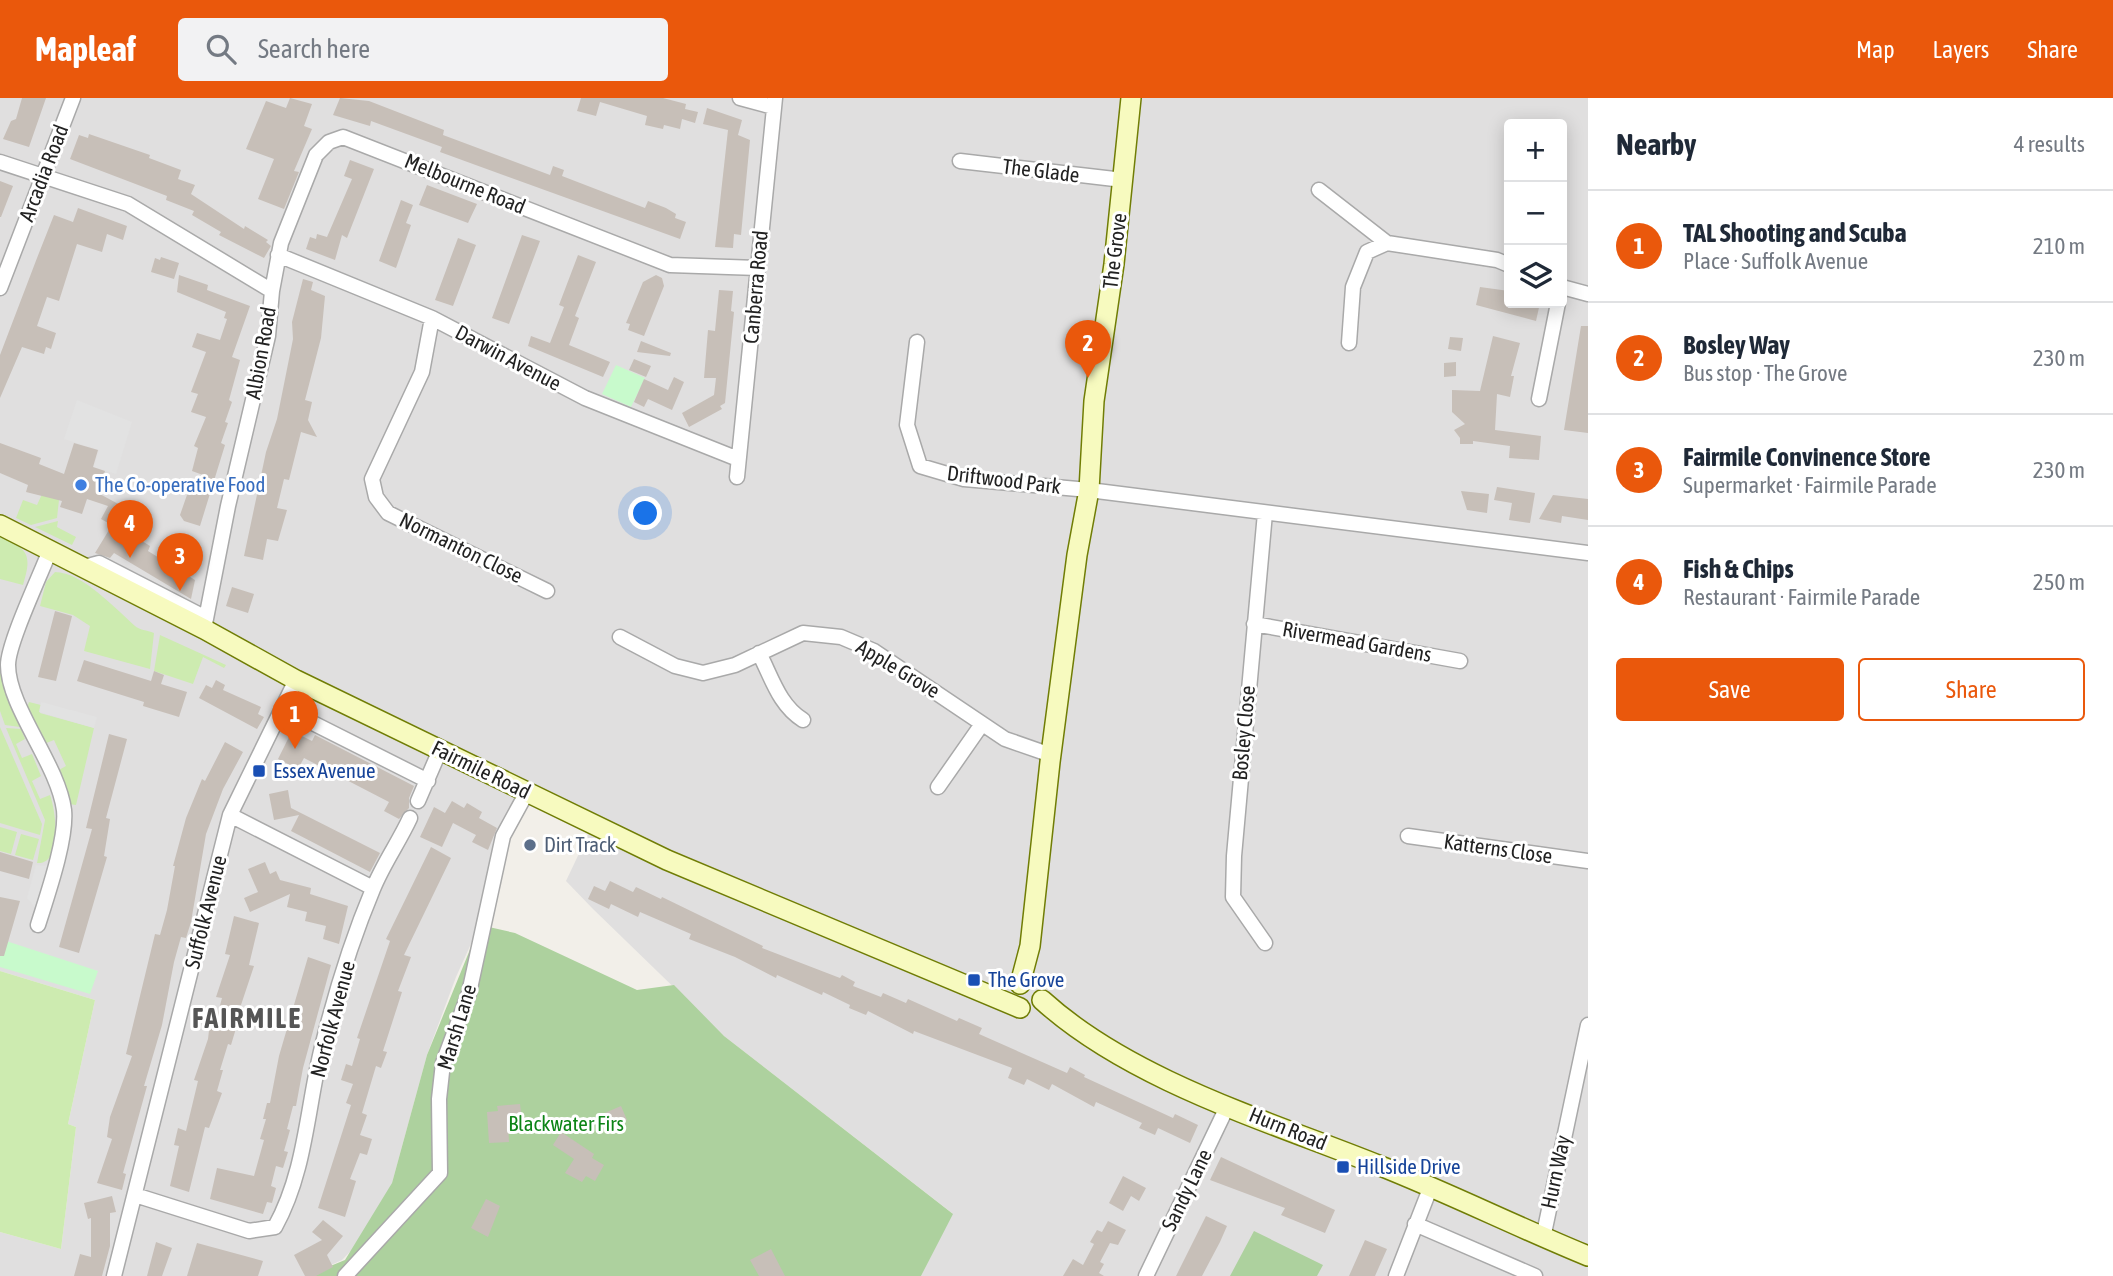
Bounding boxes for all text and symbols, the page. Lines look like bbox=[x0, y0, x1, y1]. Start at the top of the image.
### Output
search box bbox=[178, 18, 668, 81]
text: Mapleaf bbox=[35, 30, 136, 68]
icon: search bbox=[202, 30, 240, 68]
text: Search here bbox=[258, 34, 370, 64]
text: Map bbox=[1856, 36, 1895, 63]
text: Layers bbox=[1933, 36, 1989, 63]
text: Share bbox=[2027, 36, 2078, 63]
map controls bbox=[1504, 119, 1567, 308]
button: + bbox=[1504, 119, 1567, 182]
street label: Arcadia Road bbox=[14, 121, 72, 224]
text: Nearby bbox=[1616, 127, 1696, 161]
text: 4 results bbox=[2014, 131, 2085, 157]
street label: Melbourne Road bbox=[402, 148, 529, 218]
street label: The Glade bbox=[1001, 153, 1081, 187]
button: − bbox=[1504, 182, 1567, 245]
street label: The Grove bbox=[1097, 212, 1131, 290]
text: TAL Shooting and Scuba bbox=[1683, 218, 1907, 248]
street label: Canberra Road bbox=[738, 229, 772, 345]
text: 1 bbox=[1634, 233, 1644, 259]
text: 210 m bbox=[2033, 233, 2085, 259]
button: layers bbox=[1504, 245, 1567, 308]
text: Place · Suffolk Avenue bbox=[1683, 248, 1868, 274]
street label: Albion Road bbox=[240, 305, 280, 401]
street label: Darwin Avenue bbox=[452, 319, 565, 395]
pin: 2 bbox=[1065, 320, 1111, 378]
text: Bosley Way bbox=[1683, 330, 1790, 360]
text: 2 bbox=[1634, 345, 1644, 371]
text: 230 m bbox=[2033, 345, 2085, 371]
text: Bus stop · The Grove bbox=[1683, 360, 1847, 386]
text: Fairmile Convinence Store bbox=[1683, 442, 1930, 472]
text: 3 bbox=[1634, 457, 1644, 483]
text: 230 m bbox=[2033, 457, 2085, 483]
street label: Driftwood Park bbox=[946, 460, 1062, 498]
place label: The Co-operative Food bbox=[95, 472, 265, 496]
text: Supermarket · Fairmile Parade bbox=[1683, 472, 1937, 498]
marker: The Co-operative Food bbox=[73, 477, 89, 493]
your location bbox=[628, 496, 662, 530]
pin: 4 bbox=[107, 500, 153, 558]
street label: Normanton Close bbox=[396, 507, 527, 587]
pin: 3 bbox=[157, 533, 203, 591]
text: Fish & Chips bbox=[1683, 554, 1794, 584]
text: 4 bbox=[1634, 569, 1644, 595]
text: 250 m bbox=[2033, 569, 2085, 595]
text: Restaurant · Fairmile Parade bbox=[1683, 584, 1920, 610]
street label: Rivermead Gardens bbox=[1281, 616, 1434, 666]
street label: Apple Grove bbox=[853, 634, 945, 702]
button: Save bbox=[1616, 658, 1844, 721]
button: Share bbox=[1858, 658, 2085, 721]
street label: Bosley Close bbox=[1227, 685, 1259, 781]
pin: 1 bbox=[272, 691, 318, 749]
street label: Fairmile Road bbox=[428, 735, 535, 803]
place label: Essex Avenue bbox=[273, 758, 376, 782]
marker: Essex Avenue bbox=[251, 763, 267, 779]
street label: Katterns Close bbox=[1442, 829, 1554, 868]
place label: Dirt Track bbox=[544, 832, 616, 856]
marker: Dirt Track bbox=[522, 837, 538, 853]
street label: Suffolk Avenue bbox=[179, 853, 231, 971]
street label: Norfolk Avenue bbox=[305, 958, 359, 1080]
place label: The Grove bbox=[988, 967, 1064, 991]
marker: The Grove bbox=[966, 972, 982, 988]
street label: Marsh Lane bbox=[432, 981, 480, 1072]
district label: FAIRMILE bbox=[192, 1002, 302, 1034]
street label: Hurn Road bbox=[1246, 1102, 1331, 1155]
park label: Blackwater Firs bbox=[508, 1111, 624, 1135]
street label: Hurn Way bbox=[1536, 1132, 1575, 1211]
street label: Sandy Lane bbox=[1156, 1145, 1216, 1234]
place label: Hillside Drive bbox=[1357, 1154, 1461, 1178]
marker: Hillside Drive bbox=[1335, 1159, 1351, 1175]

